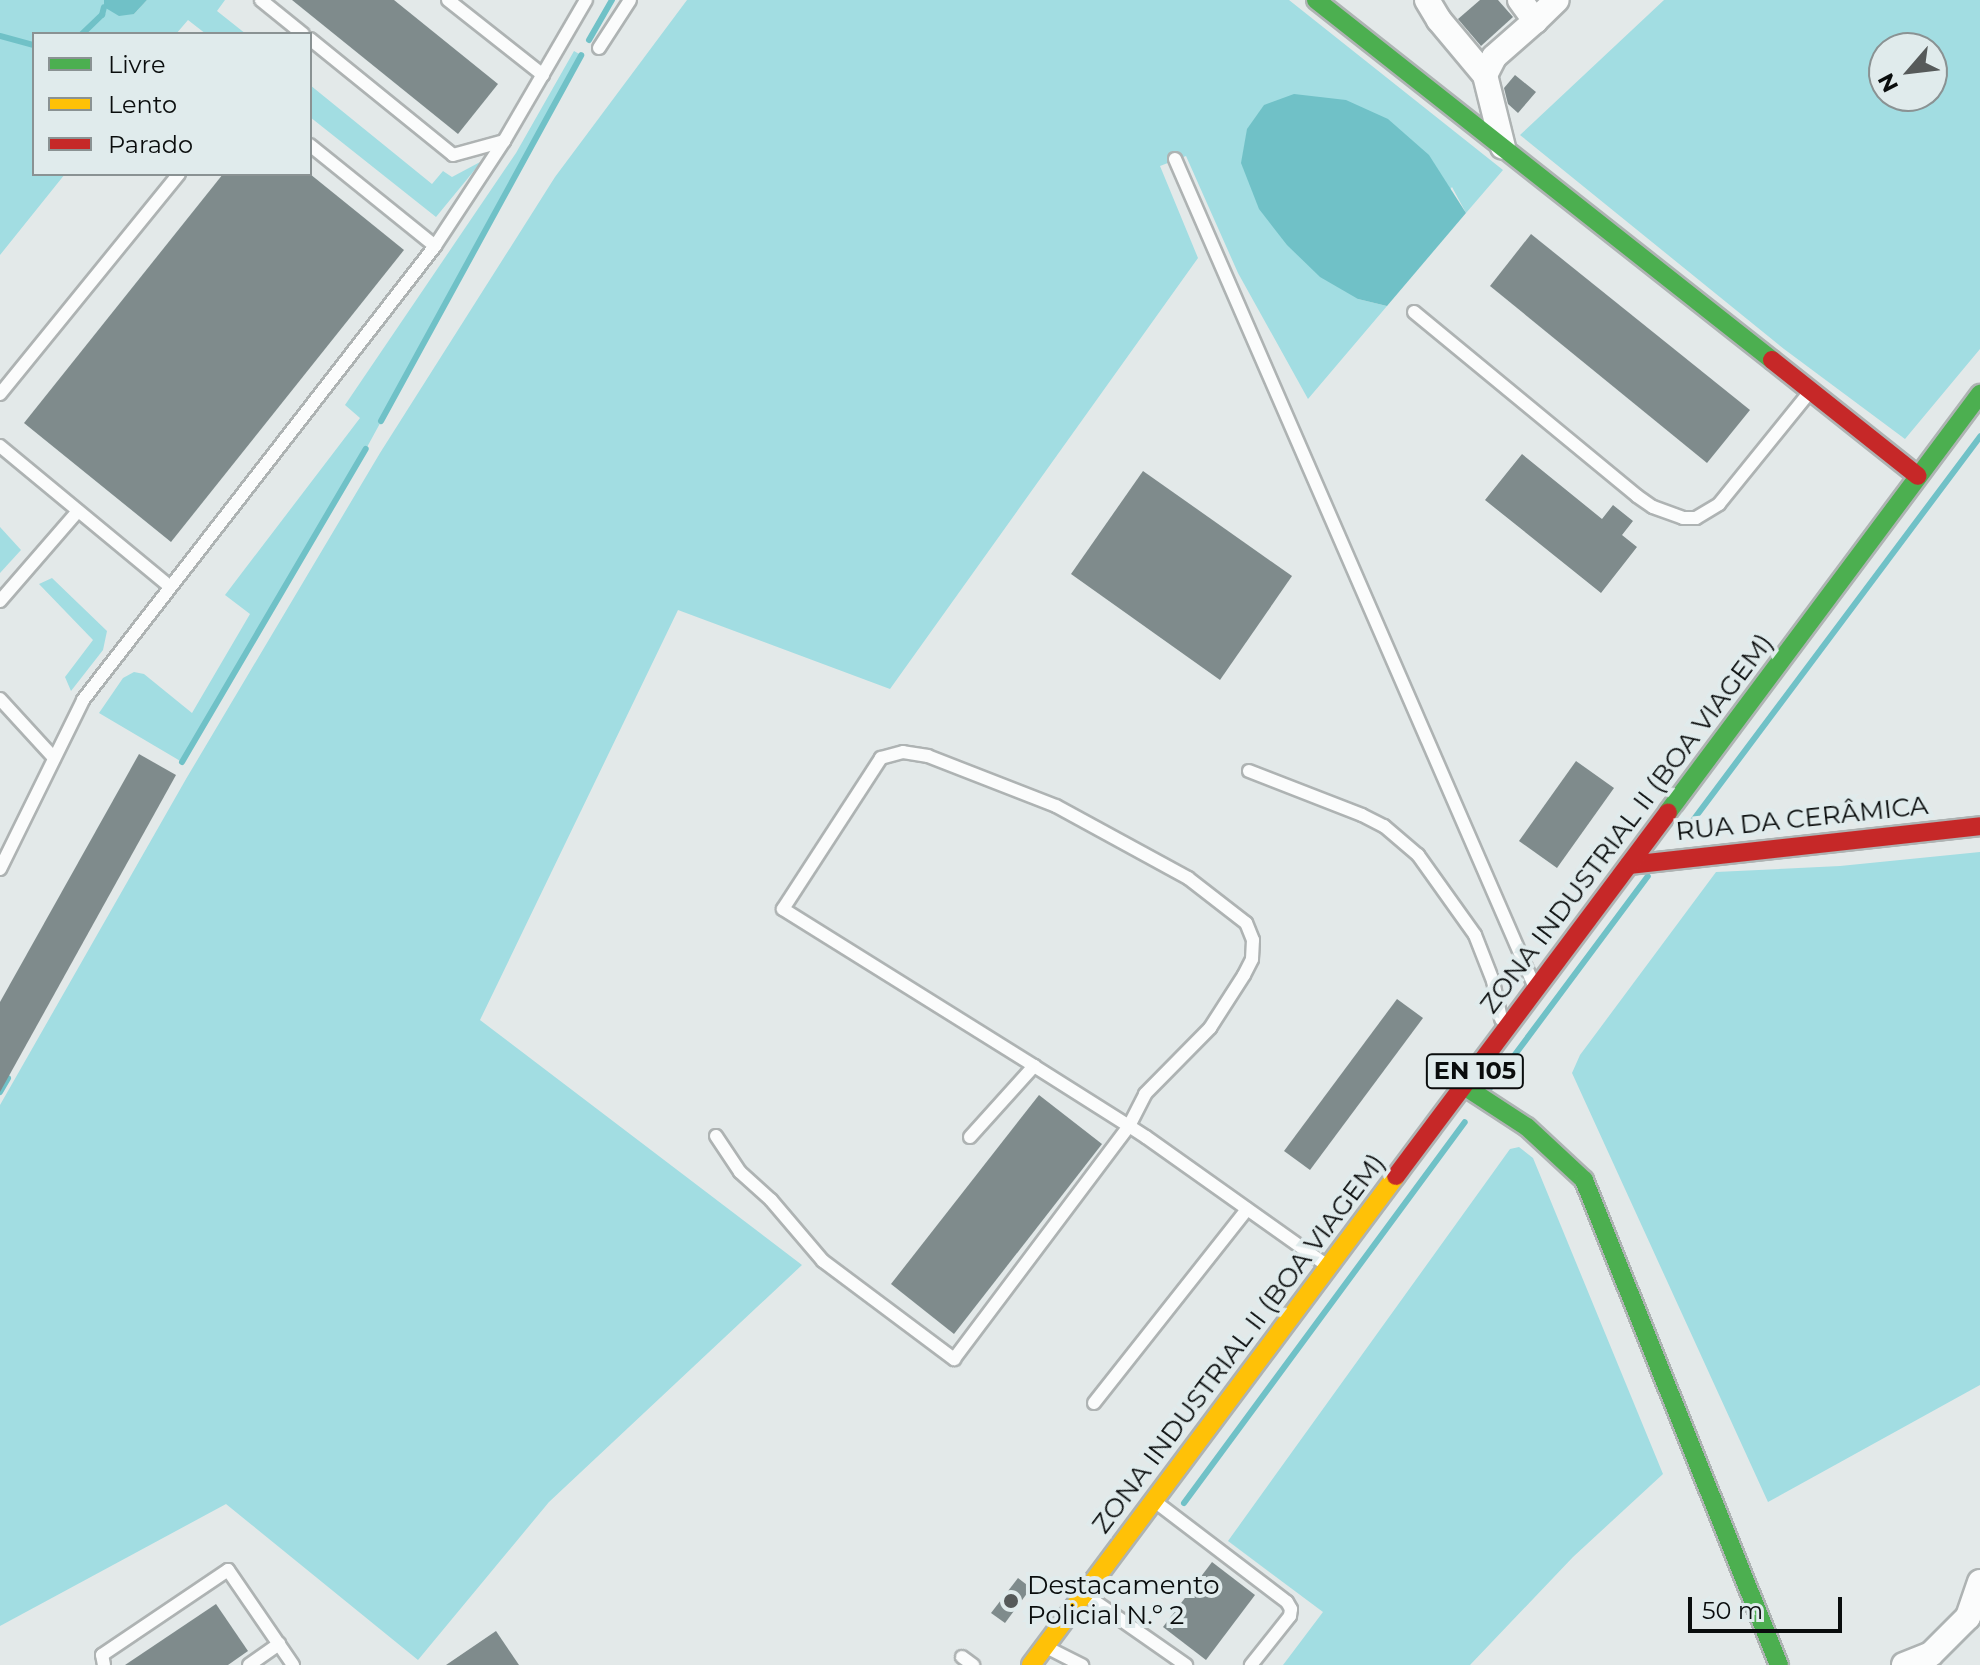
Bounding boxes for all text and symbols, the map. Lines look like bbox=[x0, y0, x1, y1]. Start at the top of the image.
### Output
legend bbox=[32, 32, 312, 176]
north arrow bbox=[1868, 32, 1948, 112]
text: Livre bbox=[108, 50, 165, 79]
text: N bbox=[1872, 68, 1904, 97]
text: Lento bbox=[108, 90, 177, 119]
text: Parado bbox=[108, 130, 193, 159]
street label: ZONA INDUSTRIAL II (BOA VIAGEM) bbox=[1474, 628, 1780, 1020]
street label: RUA DA CERÂMICA bbox=[1674, 790, 1930, 848]
road number: EN 105 bbox=[1425, 1051, 1525, 1091]
street label: ZONA INDUSTRIAL II (BOA VIAGEM) bbox=[1086, 1148, 1392, 1540]
place label: Destacamento Policial N.º 2 bbox=[1027, 1570, 1219, 1632]
scale bar bbox=[1692, 1581, 1846, 1631]
marker: Destacamento Policial N.º 2 bbox=[1002, 1592, 1020, 1610]
text: 50 m bbox=[1702, 1596, 1763, 1625]

